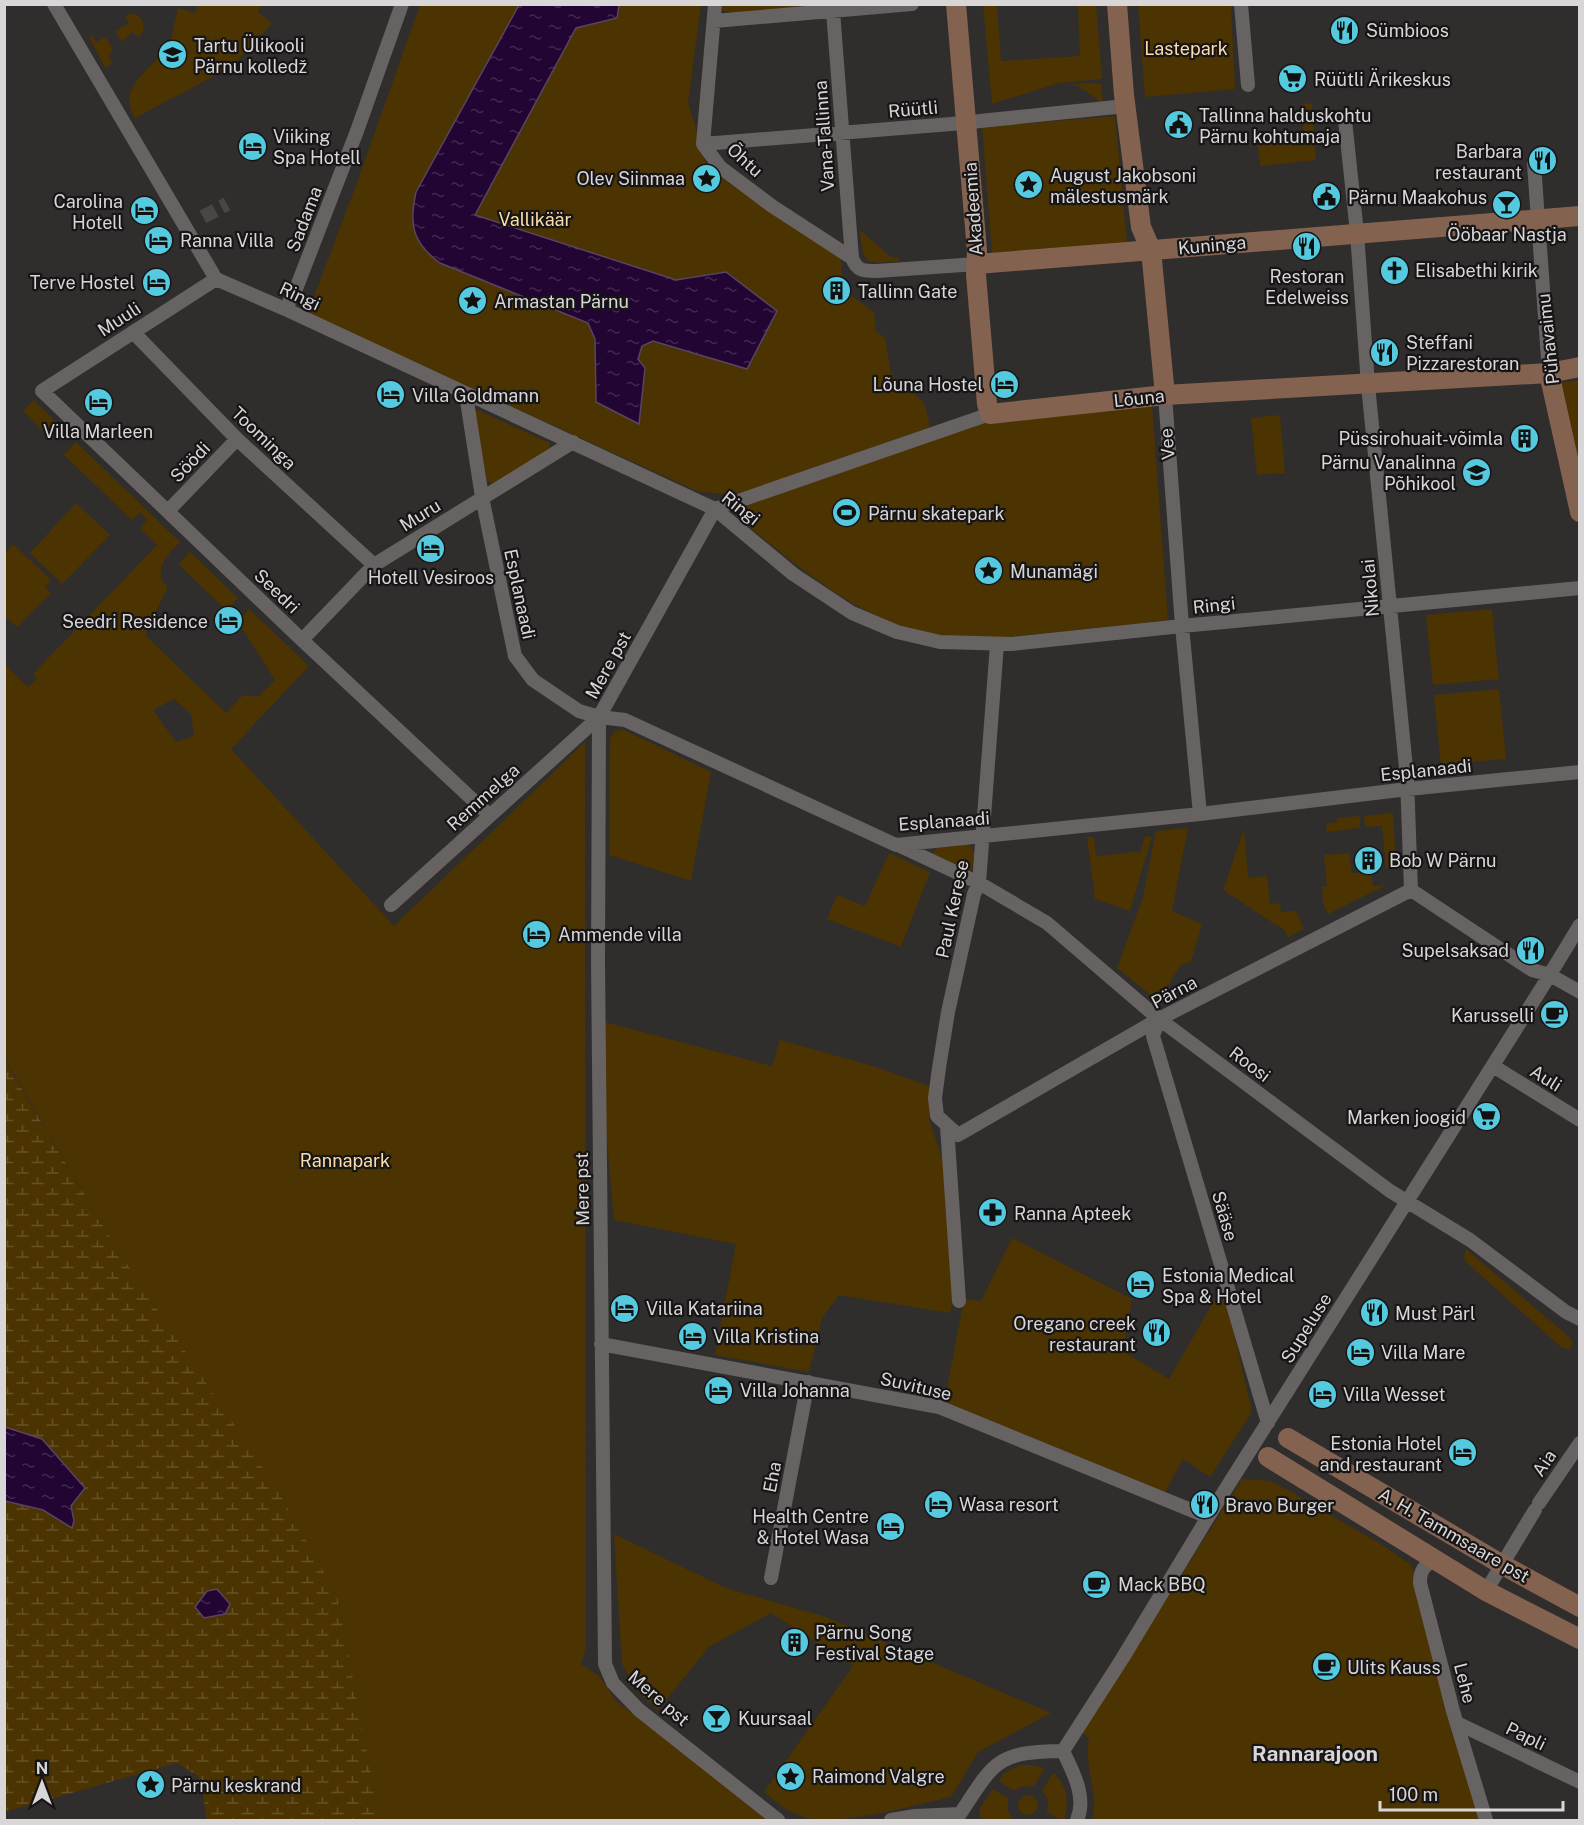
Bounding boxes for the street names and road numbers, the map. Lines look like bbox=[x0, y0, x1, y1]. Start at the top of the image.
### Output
street label: Vana-Tallinna bbox=[810, 80, 838, 192]
street label: Rüütli bbox=[887, 96, 939, 122]
street label: Õhtu bbox=[723, 138, 768, 181]
street label: Akadeemia bbox=[959, 162, 987, 256]
street label: Sadama bbox=[282, 183, 326, 255]
street label: Kuninga bbox=[1177, 232, 1247, 258]
street label: Ringi bbox=[276, 277, 324, 315]
street label: Pühavaimu bbox=[1533, 292, 1563, 386]
street label: Muuli bbox=[94, 297, 144, 341]
street label: Lõuna bbox=[1113, 385, 1165, 411]
street label: Toominga bbox=[227, 402, 301, 474]
street label: Vee bbox=[1155, 427, 1179, 461]
street label: Söödi bbox=[166, 438, 214, 486]
street label: Ringi bbox=[718, 487, 764, 529]
street label: Muru bbox=[396, 494, 444, 536]
street label: Esplanaadi bbox=[500, 547, 540, 641]
street label: Nikolai bbox=[1357, 558, 1383, 618]
street label: Seedri bbox=[250, 564, 304, 618]
street label: Ringi bbox=[1192, 592, 1236, 618]
street label: Mere pst bbox=[581, 628, 635, 702]
street label: Esplanaadi bbox=[1379, 755, 1473, 785]
street label: Remmelga bbox=[443, 759, 523, 835]
street label: Esplanaadi bbox=[898, 807, 990, 835]
street label: Paul Kerese bbox=[931, 858, 973, 960]
street label: Pärna bbox=[1148, 971, 1200, 1013]
street label: Roosi bbox=[1225, 1042, 1275, 1086]
street label: Auli bbox=[1526, 1060, 1566, 1096]
street label: Mere pst bbox=[571, 1152, 593, 1226]
street label: Sääse bbox=[1208, 1189, 1242, 1243]
street label: Supeluse bbox=[1276, 1289, 1336, 1367]
street label: Suvituse bbox=[878, 1368, 954, 1404]
street label: Aia bbox=[1528, 1446, 1560, 1480]
street label: Eha bbox=[759, 1460, 785, 1494]
street label: A. H. Tammsaare pst bbox=[1375, 1483, 1533, 1587]
street label: Lehe bbox=[1450, 1661, 1480, 1705]
street label: Mere pst bbox=[624, 1666, 694, 1730]
street label: Papli bbox=[1503, 1717, 1549, 1755]

